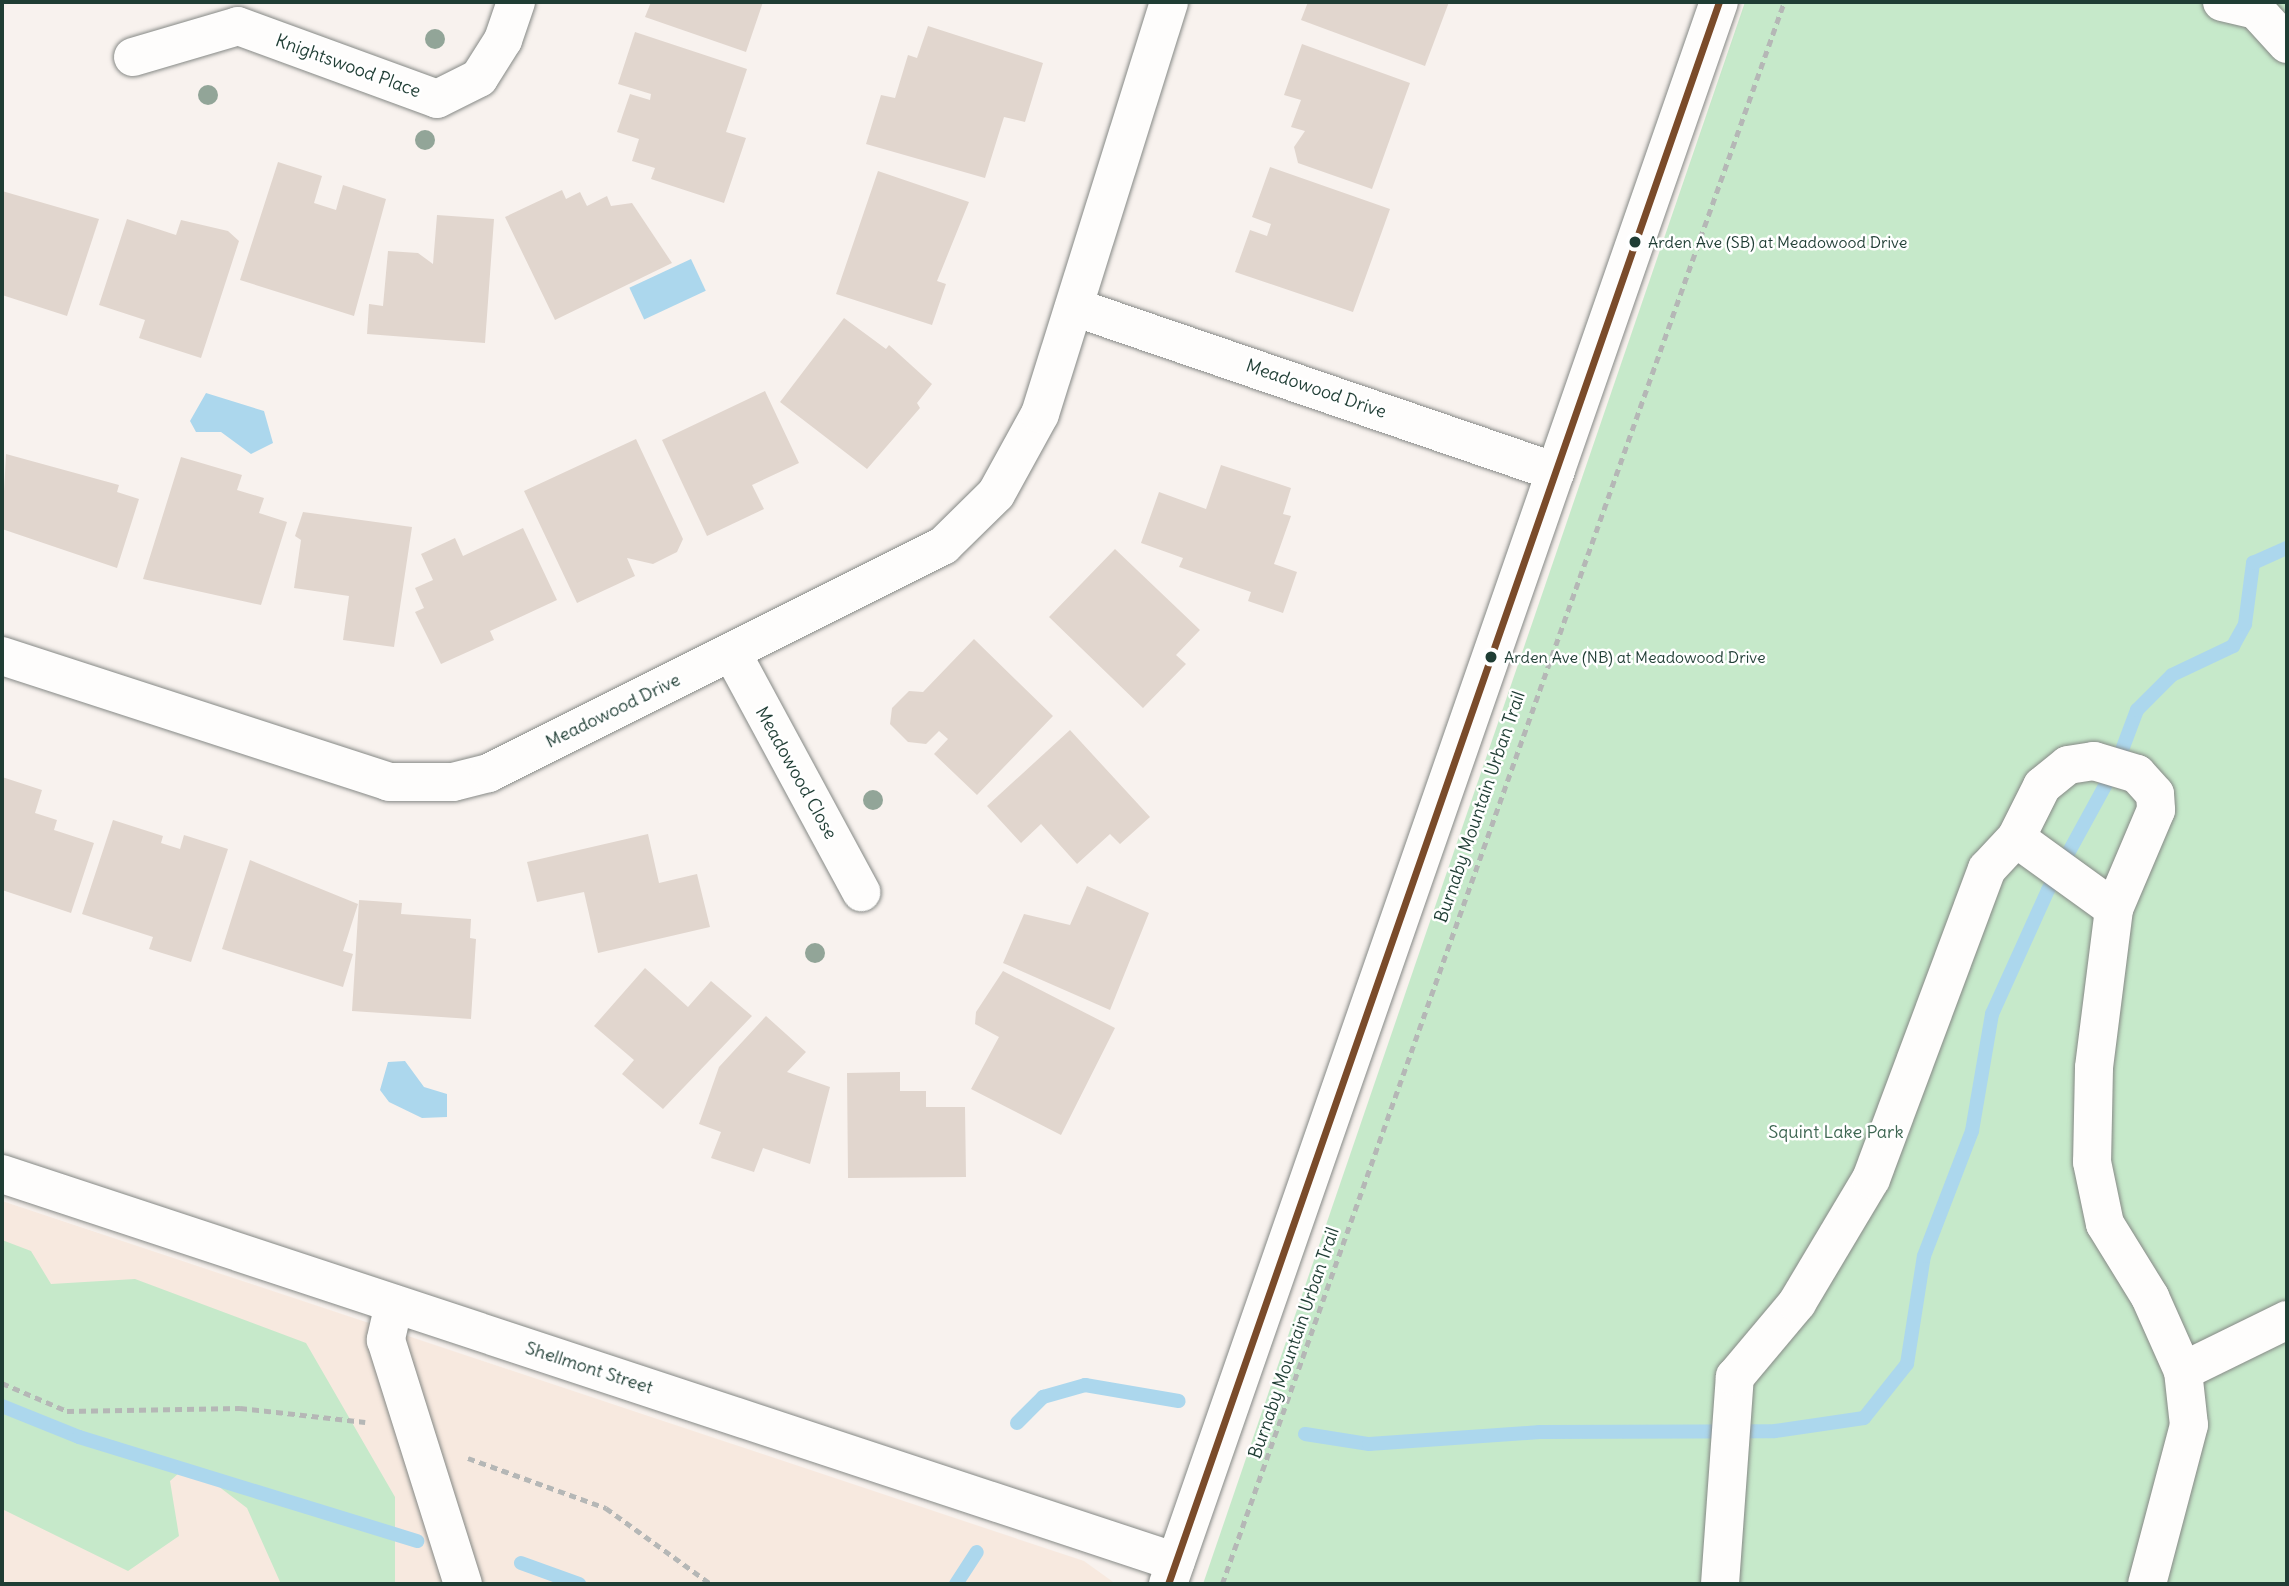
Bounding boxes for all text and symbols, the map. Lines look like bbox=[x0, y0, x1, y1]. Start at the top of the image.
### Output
street label: Knightswood Place bbox=[272, 30, 424, 102]
place label: Arden Ave (SB) at Meadowood Drive bbox=[1648, 232, 1907, 252]
marker: Arden Ave (SB) at Meadowood Drive bbox=[1628, 235, 1642, 249]
street label: Meadowood Drive bbox=[1243, 355, 1389, 423]
place label: Arden Ave (NB) at Meadowood Drive bbox=[1504, 647, 1766, 667]
marker: Arden Ave (NB) at Meadowood Drive bbox=[1484, 650, 1498, 664]
street label: Meadowood Drive bbox=[542, 669, 684, 753]
street label: Burnaby Mountain Urban Trail bbox=[1430, 688, 1530, 926]
street label: Meadowood Close bbox=[751, 703, 841, 843]
park label: Squint Lake Park bbox=[1768, 1121, 1904, 1143]
street label: Burnaby Mountain Urban Trail bbox=[1244, 1224, 1344, 1462]
street label: Shellmont Street bbox=[523, 1337, 655, 1399]

